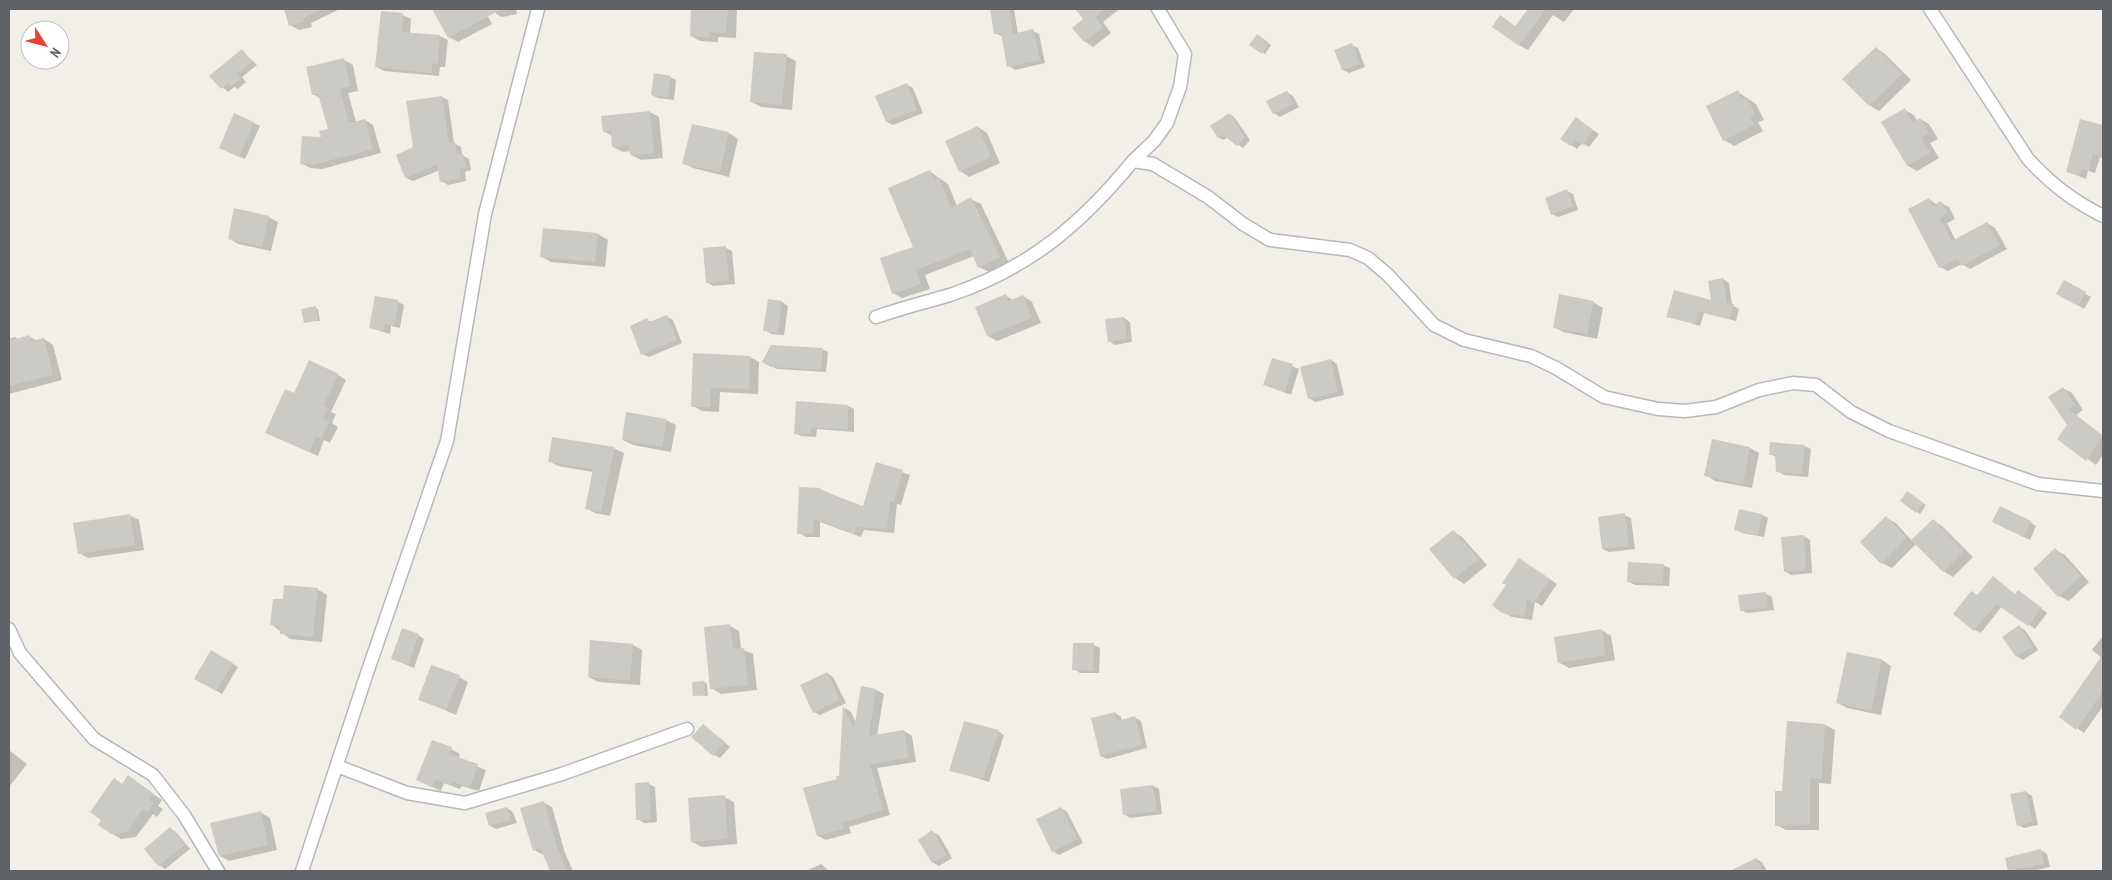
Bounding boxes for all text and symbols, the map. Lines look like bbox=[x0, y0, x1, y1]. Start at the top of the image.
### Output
north arrow bbox=[20, 20, 70, 70]
text: N bbox=[46, 44, 65, 61]

